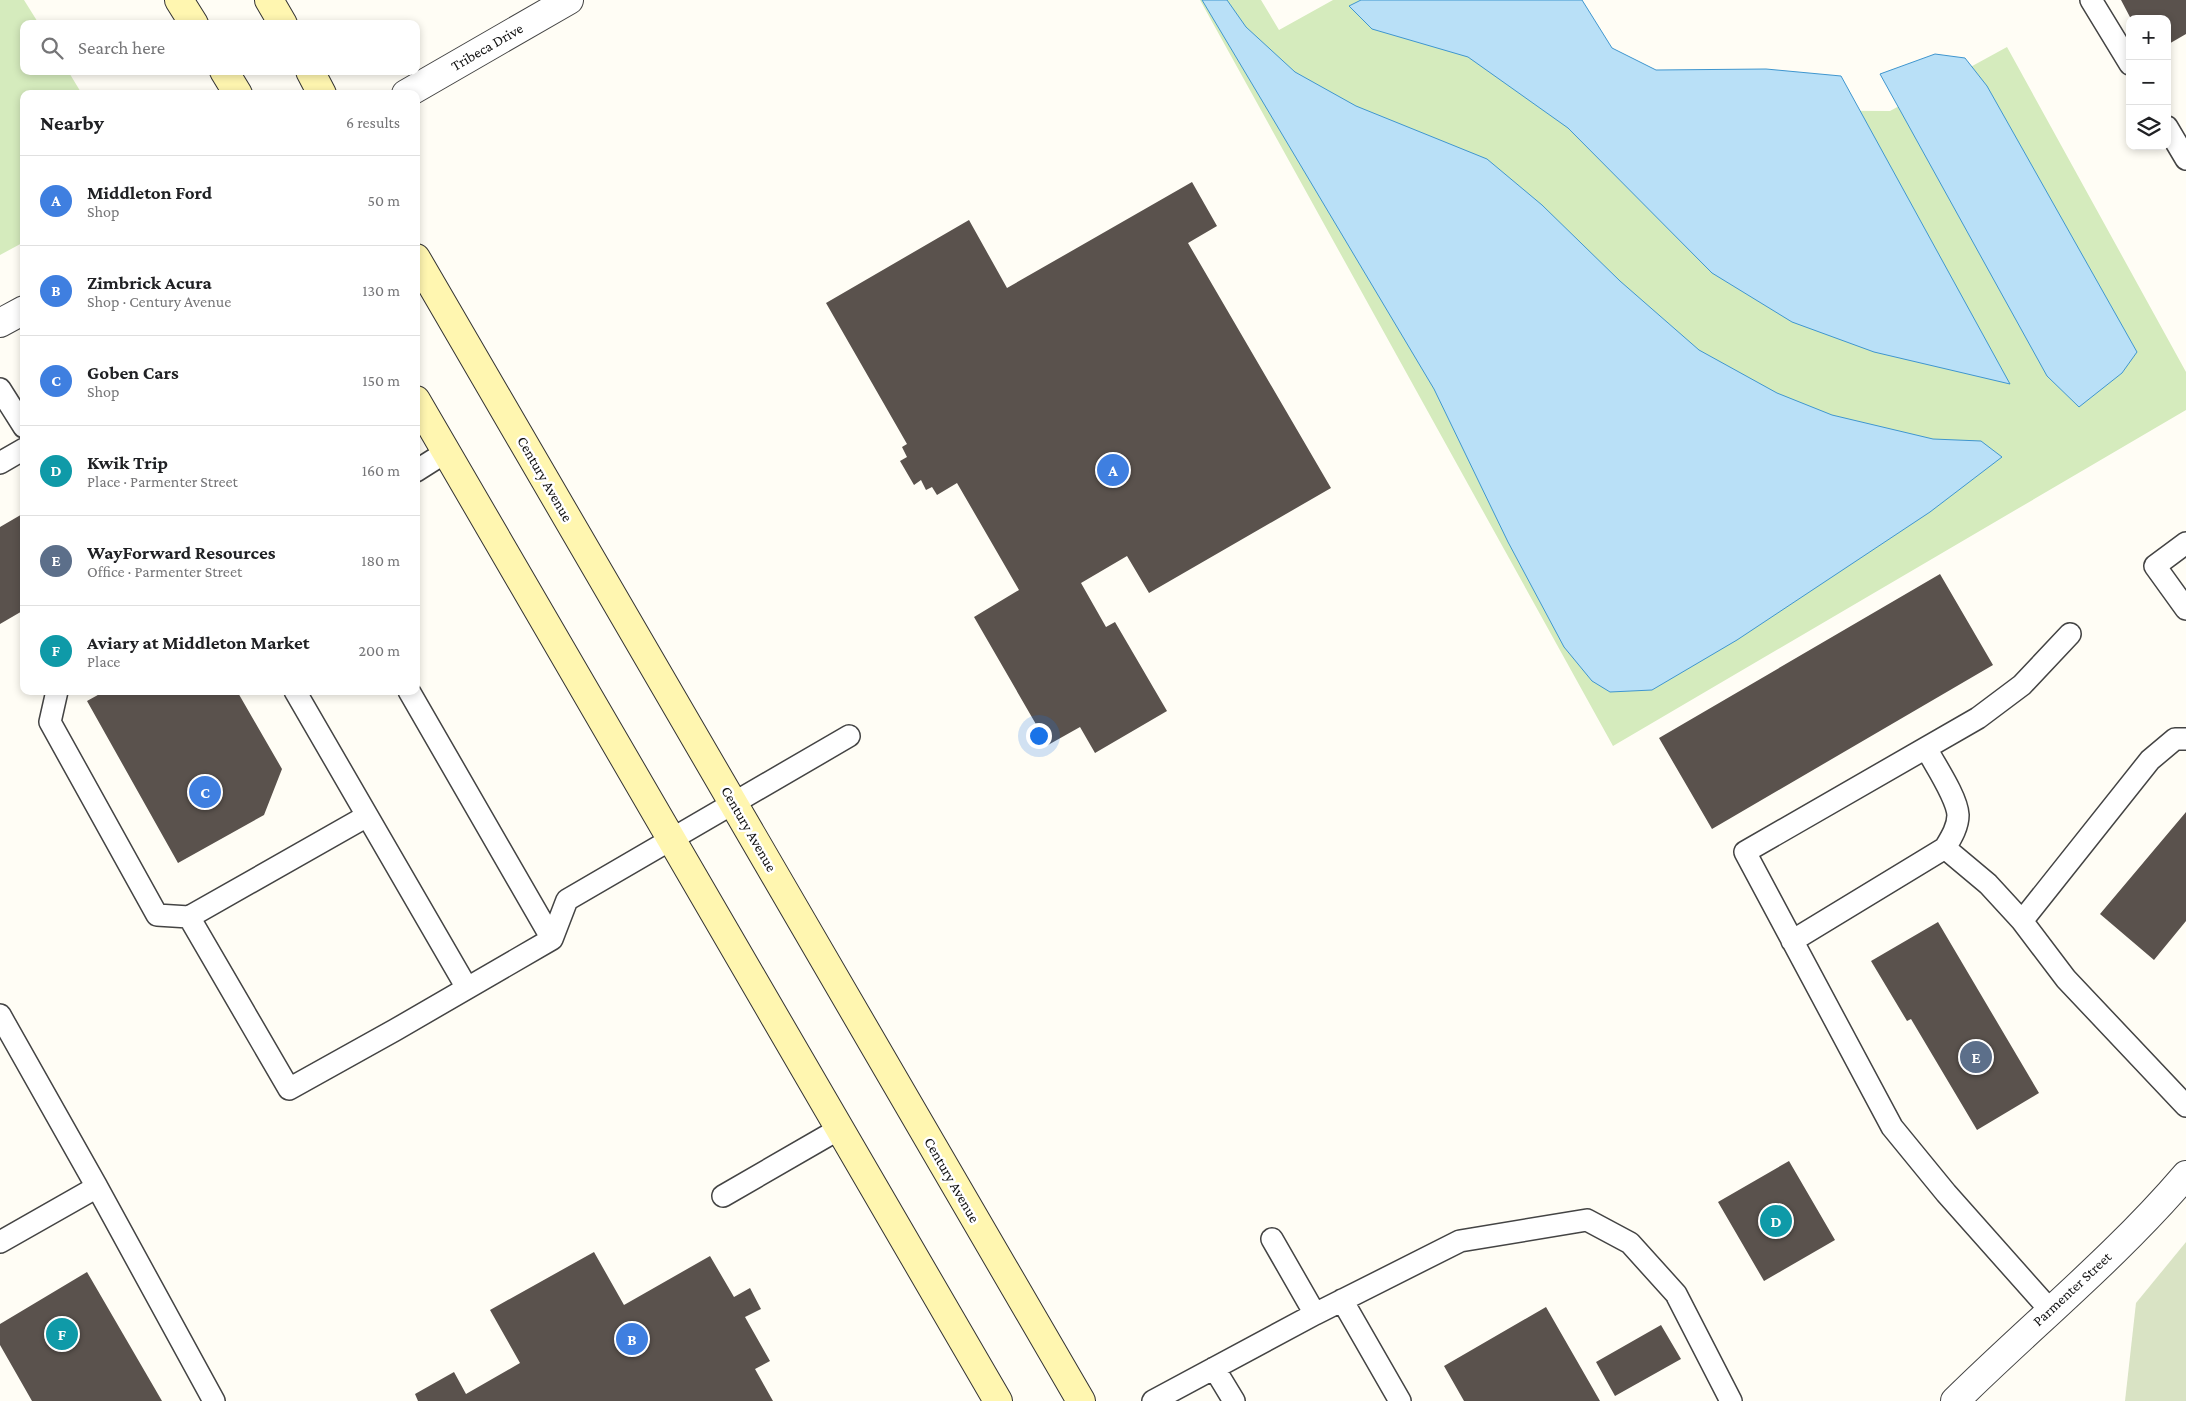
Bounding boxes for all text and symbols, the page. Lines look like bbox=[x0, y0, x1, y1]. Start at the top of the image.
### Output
map controls bbox=[2126, 15, 2171, 150]
button: + bbox=[2126, 15, 2171, 60]
search box bbox=[20, 20, 420, 75]
street label: Tribeca Drive bbox=[448, 20, 526, 74]
icon: search bbox=[38, 34, 66, 62]
text: Search here bbox=[78, 37, 165, 58]
button: − bbox=[2126, 60, 2171, 105]
button: layers bbox=[2126, 105, 2171, 150]
text: Nearby bbox=[40, 111, 104, 135]
text: 6 results bbox=[346, 114, 400, 131]
text: Middleton Ford bbox=[87, 182, 212, 203]
text: A bbox=[51, 192, 61, 209]
text: 50 m bbox=[368, 192, 400, 209]
text: Shop bbox=[87, 203, 119, 220]
text: Zimbrick Acura bbox=[87, 272, 212, 293]
text: B bbox=[51, 282, 61, 299]
text: 130 m bbox=[362, 282, 400, 299]
text: Shop · Century Avenue bbox=[87, 293, 231, 310]
text: Goben Cars bbox=[87, 362, 179, 383]
text: C bbox=[51, 372, 61, 389]
text: 150 m bbox=[362, 372, 400, 389]
text: Shop bbox=[87, 383, 119, 400]
street label: Century Avenue bbox=[513, 434, 576, 525]
pin: A bbox=[1097, 451, 1129, 489]
text: Kwik Trip bbox=[87, 452, 168, 473]
text: D bbox=[50, 462, 62, 479]
text: 160 m bbox=[362, 462, 400, 479]
text: Place · Parmenter Street bbox=[87, 473, 238, 490]
text: WayForward Resources bbox=[87, 542, 275, 563]
text: E bbox=[51, 552, 61, 569]
text: 180 m bbox=[361, 552, 400, 569]
text: Office · Parmenter Street bbox=[87, 563, 242, 580]
text: Aviary at Middleton Market bbox=[87, 632, 310, 653]
text: F bbox=[52, 642, 60, 659]
text: 200 m bbox=[358, 642, 400, 659]
text: Place bbox=[87, 653, 120, 670]
your location bbox=[1026, 723, 1052, 749]
pin: C bbox=[189, 773, 221, 811]
street label: Century Avenue bbox=[717, 784, 780, 875]
pin: E bbox=[1960, 1038, 1992, 1076]
street label: Century Avenue bbox=[920, 1135, 983, 1226]
pin: D bbox=[1760, 1202, 1792, 1240]
street label: Parmenter Street bbox=[2030, 1248, 2115, 1329]
pin: F bbox=[46, 1315, 78, 1353]
pin: B bbox=[616, 1320, 648, 1358]

